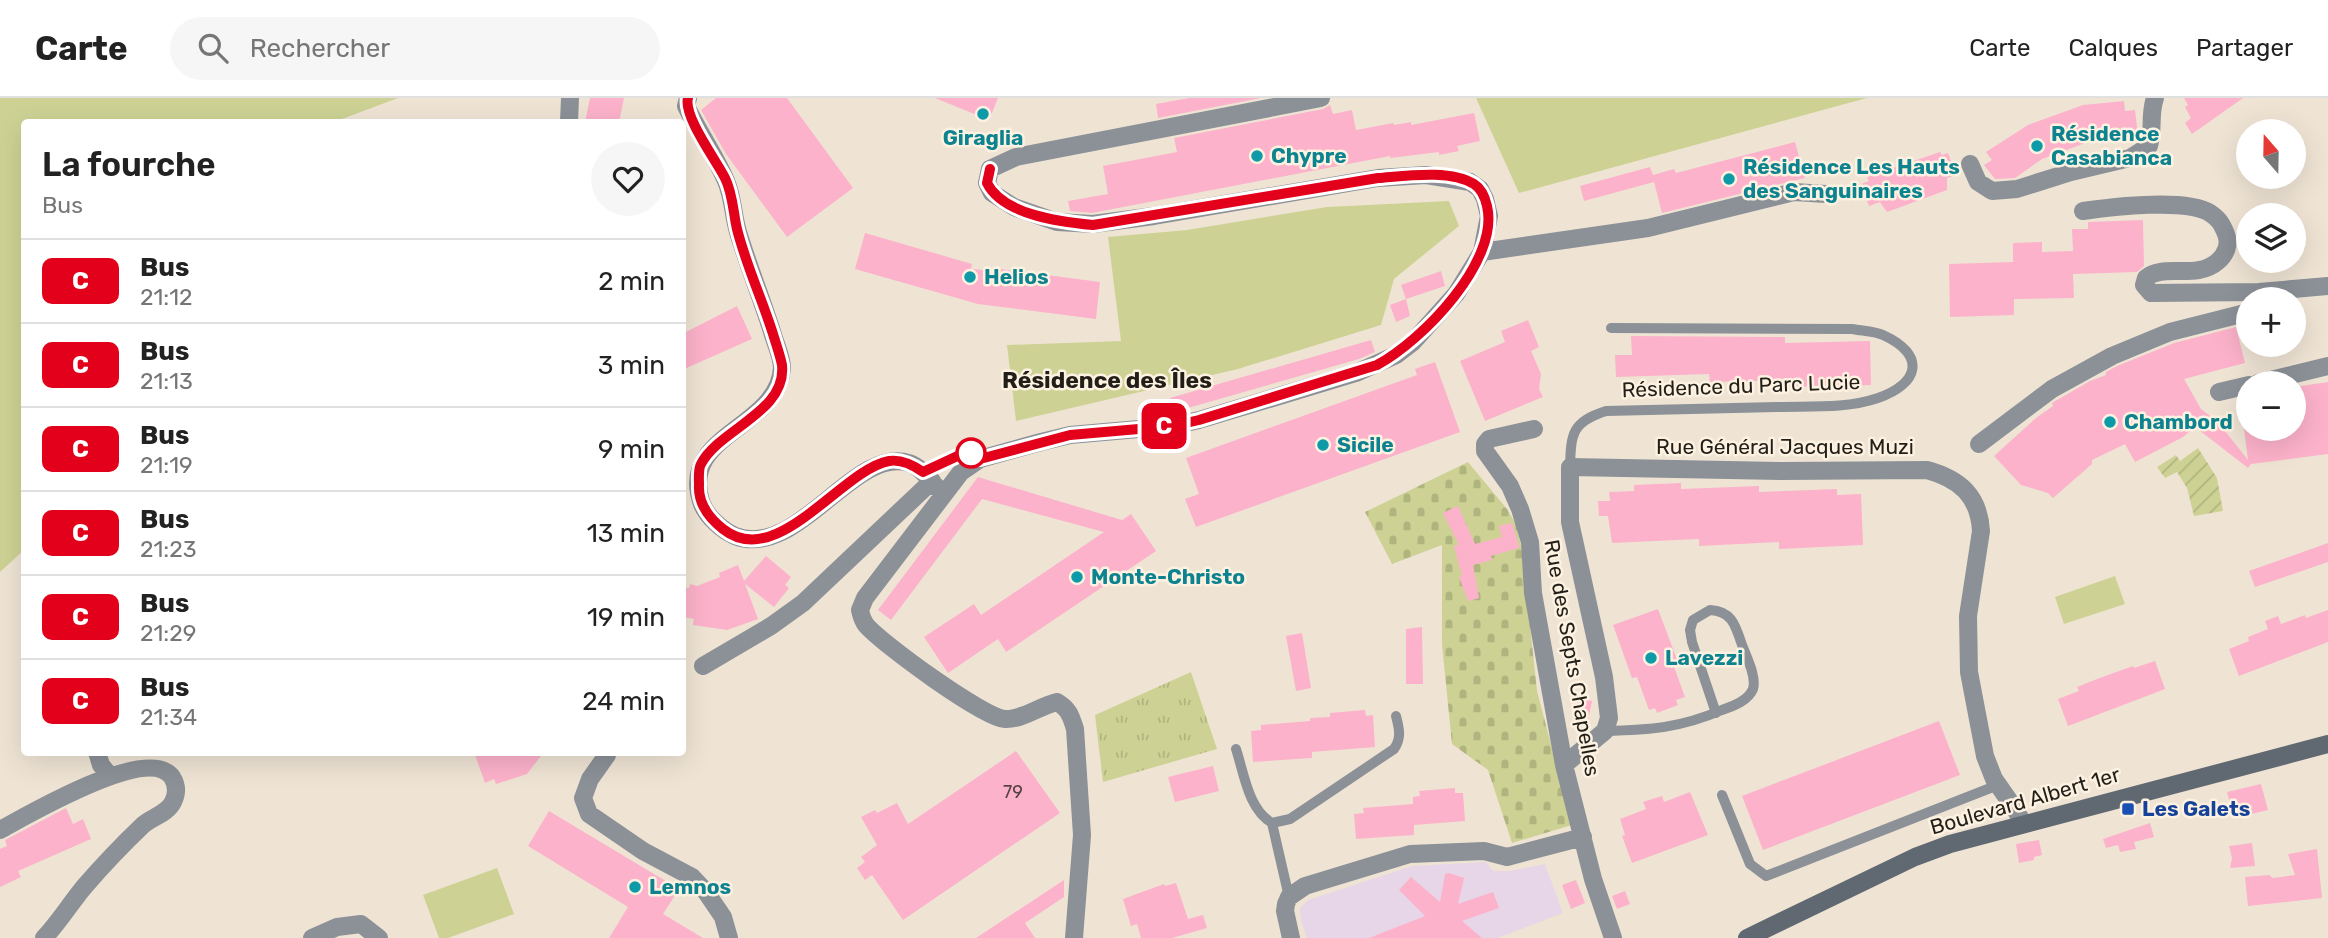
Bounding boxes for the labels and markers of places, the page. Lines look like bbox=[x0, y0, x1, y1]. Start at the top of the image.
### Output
marker: Giraglia bbox=[975, 106, 991, 122]
place label: Résidence Casabianca bbox=[2051, 121, 2172, 170]
place label: Giraglia bbox=[943, 125, 1023, 150]
marker: Résidence Casabianca bbox=[2029, 138, 2045, 154]
place label: Chypre bbox=[1271, 143, 1347, 168]
marker: Chypre bbox=[1249, 148, 1265, 164]
place label: Résidence Les Hauts des Sanguinaires bbox=[1743, 154, 1960, 203]
marker: Résidence Les Hauts des Sanguinaires bbox=[1721, 171, 1737, 187]
place label: Helios bbox=[984, 264, 1049, 289]
marker: Helios bbox=[962, 269, 978, 285]
place label: Chambord bbox=[2124, 409, 2233, 434]
marker: Chambord bbox=[2102, 414, 2118, 430]
place label: Sicile bbox=[1337, 432, 1394, 457]
marker: Sicile bbox=[1315, 437, 1331, 453]
unlabelled marker bbox=[956, 438, 986, 468]
place label: Monte-Christo bbox=[1091, 564, 1245, 589]
marker: Monte-Christo bbox=[1069, 569, 1085, 585]
place label: Lavezzi bbox=[1665, 645, 1743, 670]
marker: Lavezzi bbox=[1643, 650, 1659, 666]
place label: Les Galets bbox=[2142, 796, 2250, 821]
marker: Les Galets bbox=[2120, 801, 2136, 817]
place label: Lemnos bbox=[649, 874, 731, 899]
marker: Lemnos bbox=[627, 879, 643, 895]

